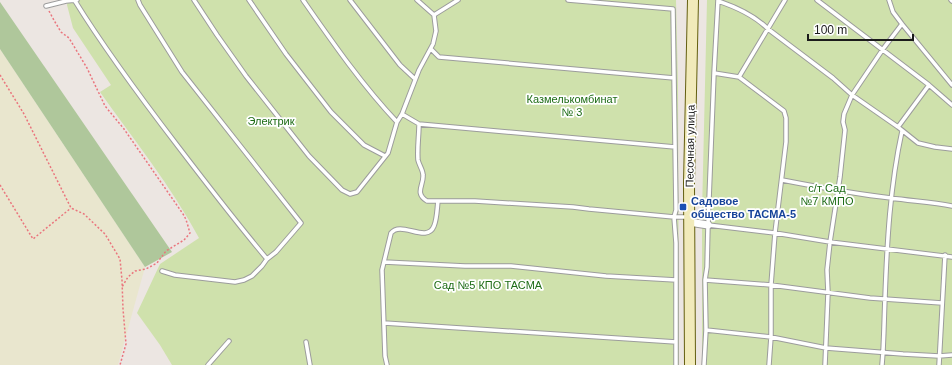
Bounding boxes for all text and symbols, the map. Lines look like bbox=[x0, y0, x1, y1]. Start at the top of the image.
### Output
scale bar bbox=[808, 16, 913, 42]
text: 100 m bbox=[814, 23, 847, 37]
park label: Казмелькомбинат № 3 bbox=[527, 93, 617, 118]
street label: Песочная улица bbox=[683, 104, 697, 187]
park label: Электрик bbox=[247, 115, 295, 127]
park label: с/т Сад №7 КМПО bbox=[800, 182, 854, 207]
place label: Садовое общество ТАСМА-5 bbox=[691, 195, 796, 220]
marker: Садовое общество ТАСМА-5 bbox=[678, 202, 688, 212]
park label: Сад №5 КПО ТАСМА bbox=[434, 279, 543, 291]

